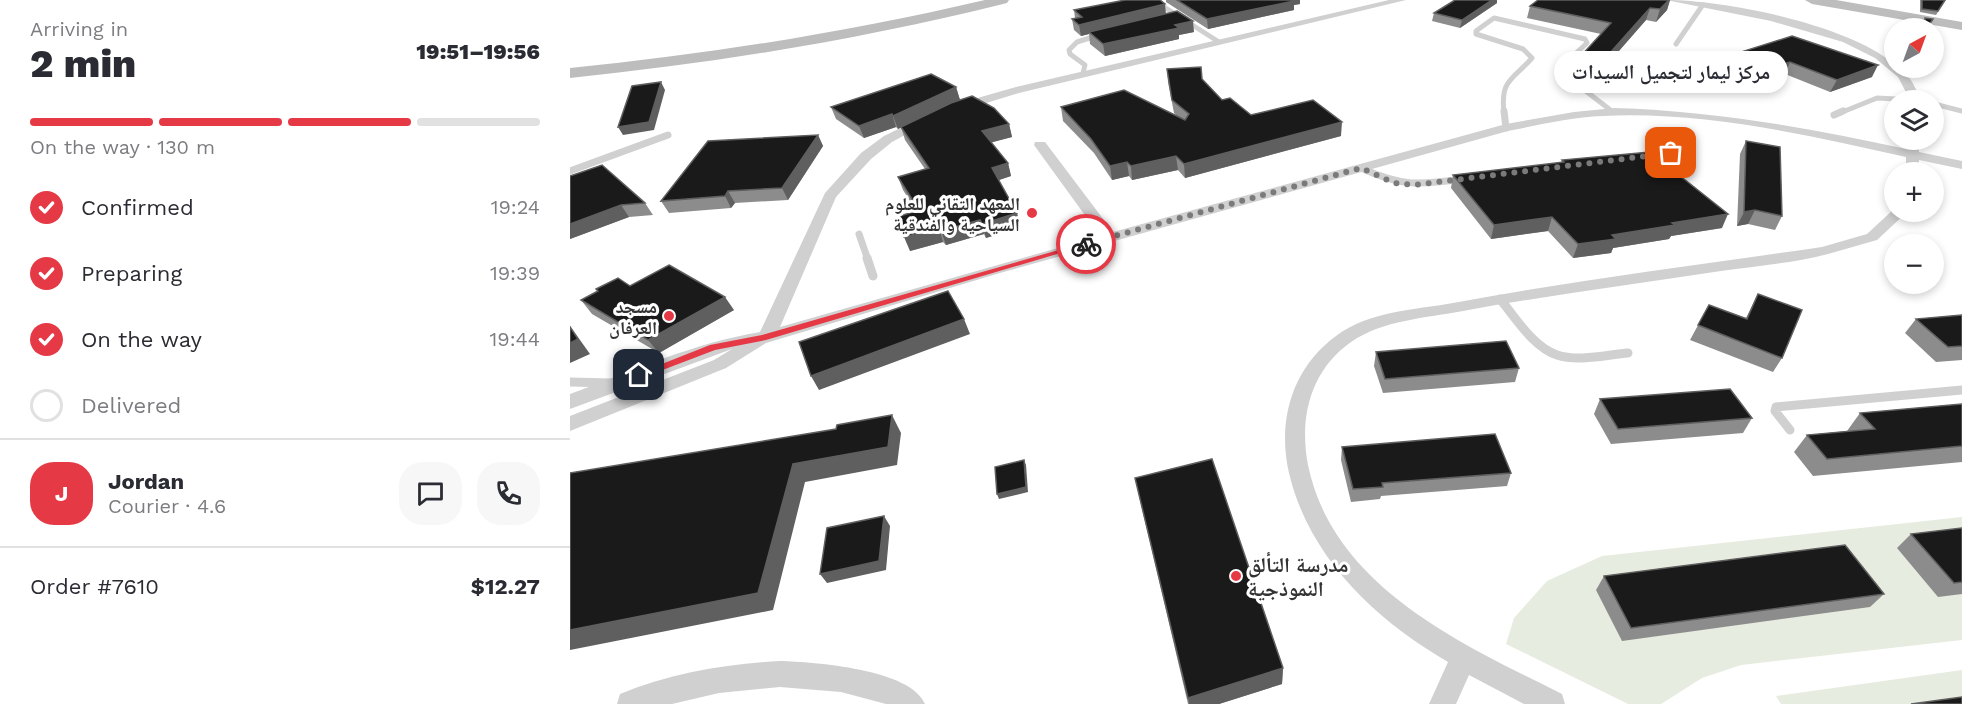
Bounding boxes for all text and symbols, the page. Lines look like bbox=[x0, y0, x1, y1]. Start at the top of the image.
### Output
text: Arriving in bbox=[30, 17, 128, 41]
north arrow bbox=[1884, 18, 1944, 78]
map controls bbox=[1884, 18, 1944, 294]
text: 19:51–19:56 bbox=[416, 39, 540, 64]
text: 2 min bbox=[30, 41, 136, 86]
callout: مركز ليمار لتجميل السيدات bbox=[1554, 51, 1788, 93]
text: مركز ليمار لتجميل السيدات bbox=[1572, 60, 1770, 84]
button: layers bbox=[1884, 90, 1944, 150]
pin bbox=[1645, 127, 1696, 178]
text: On the way · 130 m bbox=[30, 135, 215, 159]
icon: bag bbox=[1654, 136, 1687, 169]
button: + bbox=[1884, 162, 1944, 222]
icon: check bbox=[30, 191, 63, 224]
place label: المعهد التقاني للعلوم السياحية والفندقية bbox=[885, 193, 1020, 235]
text: Confirmed bbox=[81, 195, 194, 220]
text: 19:24 bbox=[491, 195, 540, 219]
marker: المعهد التقاني للعلوم السياحية والفندقية bbox=[1025, 206, 1039, 220]
courier bbox=[1056, 214, 1116, 274]
icon: bike bbox=[1070, 228, 1103, 261]
button: − bbox=[1884, 234, 1944, 294]
icon: check bbox=[30, 257, 63, 290]
text: Preparing bbox=[81, 261, 182, 286]
text: 19:39 bbox=[490, 261, 540, 285]
place label: مسجد العرفان bbox=[609, 296, 657, 339]
marker: مسجد العرفان bbox=[662, 309, 676, 323]
icon: check bbox=[30, 323, 63, 356]
text: On the way bbox=[81, 327, 202, 352]
text: 19:44 bbox=[490, 327, 540, 351]
pin bbox=[613, 349, 664, 400]
icon: home bbox=[622, 358, 655, 391]
text: Delivered bbox=[81, 393, 181, 418]
button: chat bbox=[399, 462, 462, 525]
button: phone bbox=[477, 462, 540, 525]
text: Jordan bbox=[108, 469, 184, 494]
text: J bbox=[55, 481, 68, 506]
text: Courier · 4.6 bbox=[108, 494, 226, 518]
place label: مدرسة التألق النموذجية bbox=[1248, 551, 1349, 601]
marker: مدرسة التألق النموذجية bbox=[1229, 569, 1243, 583]
text: Order #7610 bbox=[30, 574, 159, 599]
text: $12.27 bbox=[471, 574, 540, 599]

